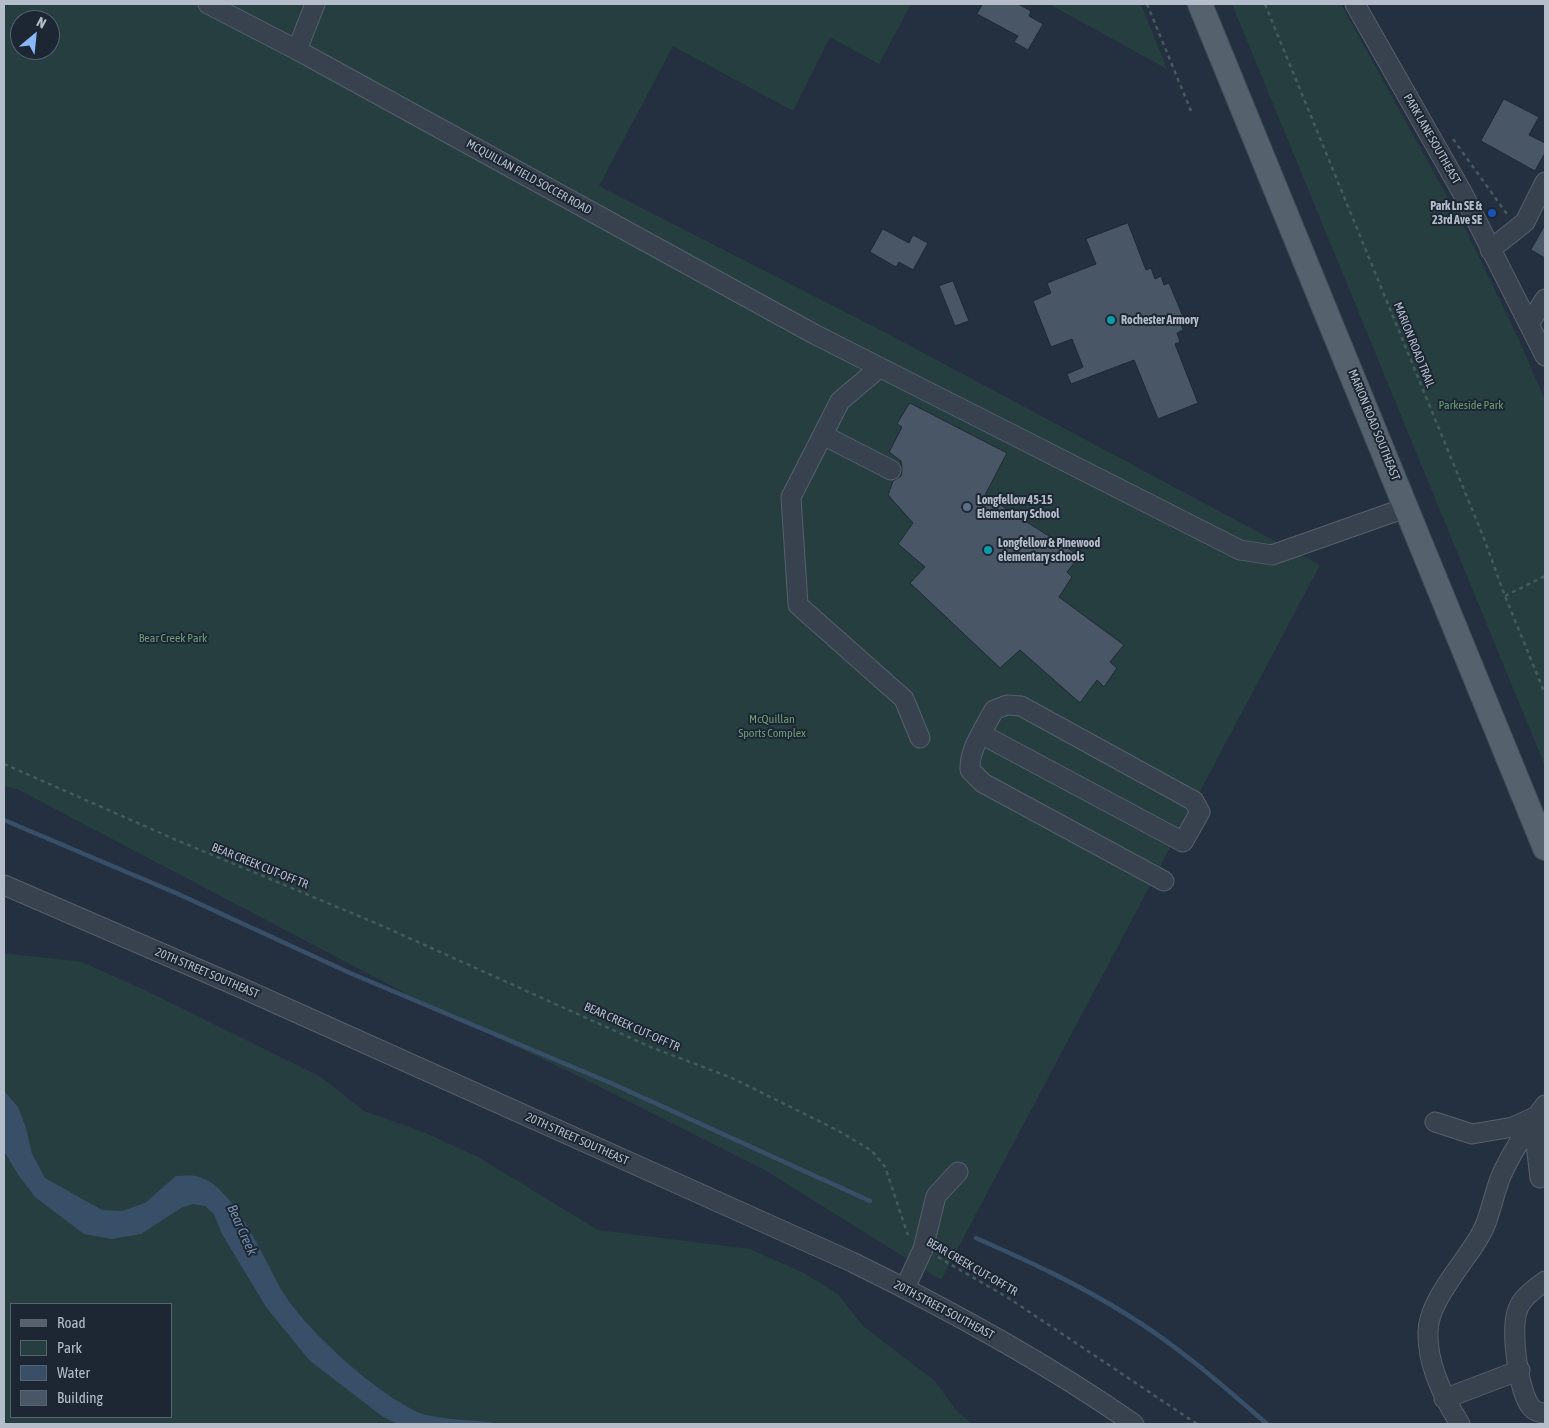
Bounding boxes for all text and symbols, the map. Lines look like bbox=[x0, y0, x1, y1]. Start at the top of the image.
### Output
north arrow bbox=[10, 10, 60, 60]
text: N bbox=[34, 14, 49, 32]
street label: PARK LANE SOUTHEAST bbox=[1400, 91, 1464, 187]
street label: MCQUILLAN FIELD SOCCER ROAD bbox=[464, 136, 594, 218]
place label: Park Ln SE & 23rd Ave SE bbox=[1430, 199, 1482, 227]
marker: Park Ln SE & 23rd Ave SE bbox=[1486, 207, 1498, 219]
street label: MARION ROAD TRAIL bbox=[1390, 300, 1438, 390]
place label: Rochester Armory bbox=[1121, 313, 1199, 327]
marker: Rochester Armory bbox=[1105, 314, 1117, 326]
street label: MARION ROAD SOUTHEAST bbox=[1345, 367, 1403, 483]
park label: Parkeside Park bbox=[1438, 398, 1504, 412]
place label: Longfellow 45-15 Elementary School bbox=[977, 493, 1059, 521]
marker: Longfellow 45-15 Elementary School bbox=[961, 501, 973, 513]
place label: Longfellow & Pinewood elementary schools bbox=[998, 536, 1100, 564]
marker: Longfellow & Pinewood elementary schools bbox=[982, 544, 994, 556]
park label: Bear Creek Park bbox=[139, 631, 207, 645]
park label: McQuillan Sports Complex bbox=[738, 712, 806, 740]
street label: BEAR CREEK CUT-OFF TR bbox=[209, 840, 311, 892]
street label: 20TH STREET SOUTHEAST bbox=[153, 945, 261, 1001]
street label: BEAR CREEK CUT-OFF TR bbox=[582, 999, 682, 1055]
street label: 20TH STREET SOUTHEAST bbox=[523, 1110, 631, 1168]
water label: Bear Creek bbox=[223, 1202, 261, 1258]
street label: BEAR CREEK CUT-OFF TR bbox=[924, 1235, 1020, 1299]
street label: 20TH STREET SOUTHEAST bbox=[891, 1278, 997, 1342]
legend bbox=[10, 1303, 172, 1418]
text: Road bbox=[57, 1314, 86, 1331]
text: Park bbox=[57, 1339, 82, 1356]
text: Water bbox=[57, 1364, 90, 1381]
text: Building bbox=[57, 1389, 103, 1406]

